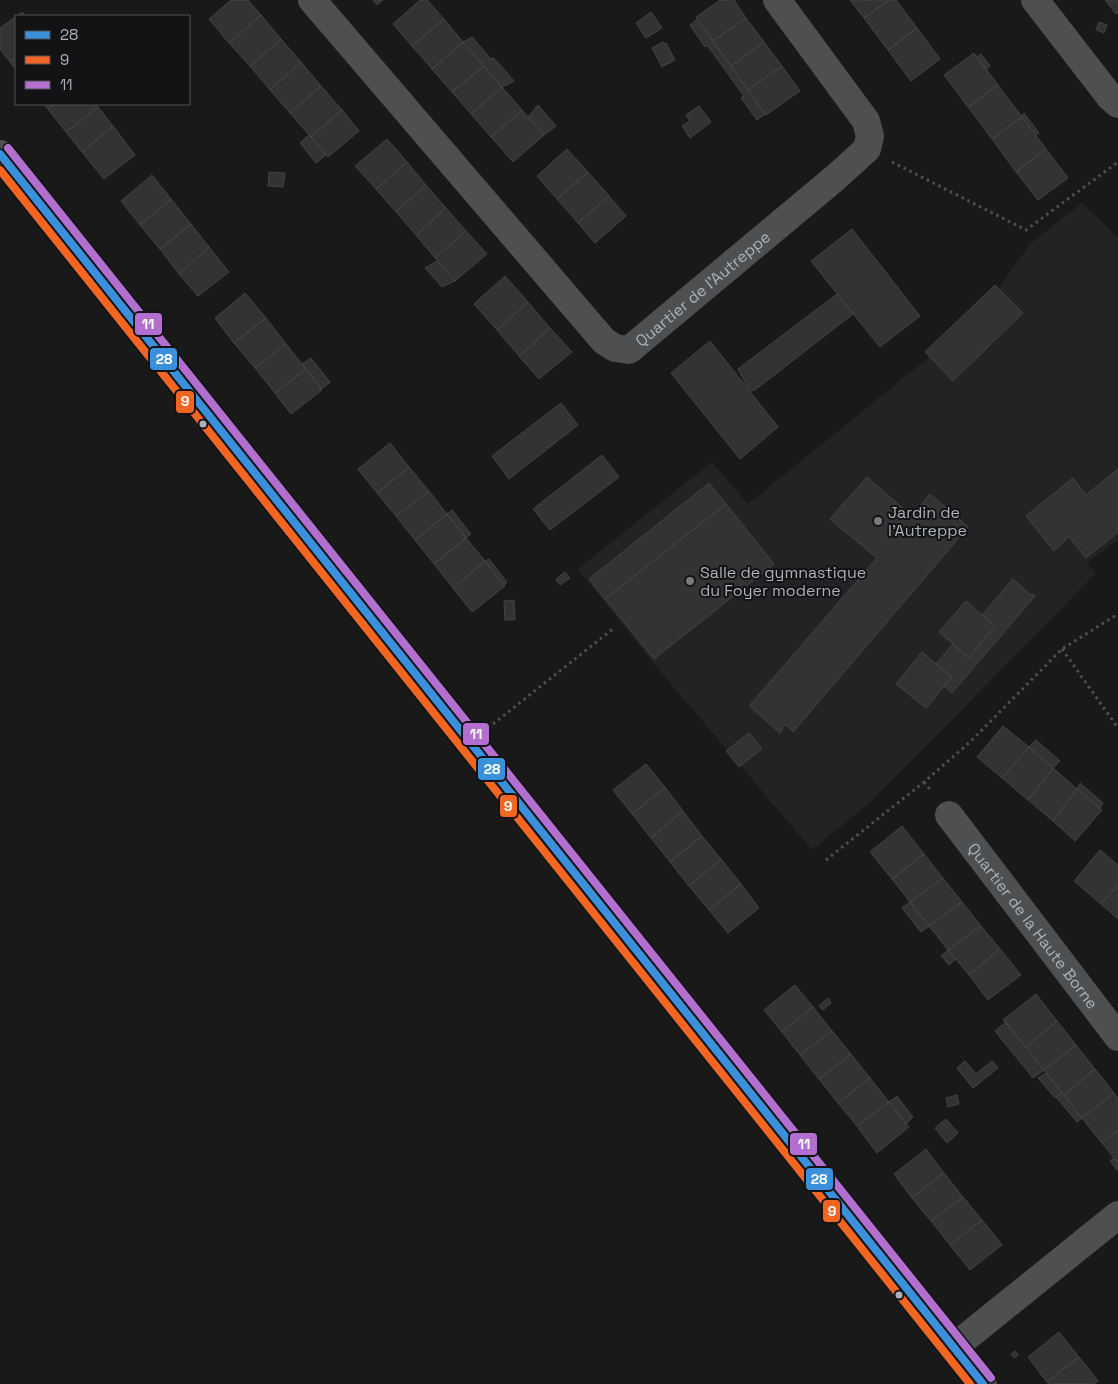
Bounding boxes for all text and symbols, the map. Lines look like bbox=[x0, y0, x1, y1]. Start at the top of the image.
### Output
legend bbox=[15, 15, 190, 105]
text: 28 bbox=[60, 25, 78, 44]
text: 9 bbox=[60, 50, 69, 69]
text: 11 bbox=[60, 75, 73, 94]
street label: Quartier de l'Autreppe bbox=[631, 226, 775, 351]
line badge: 11 bbox=[134, 312, 163, 336]
text: 11 bbox=[142, 315, 154, 333]
line badge: 28 bbox=[149, 347, 178, 371]
text: 28 bbox=[156, 350, 173, 368]
line badge: 9 bbox=[175, 390, 195, 414]
text: 9 bbox=[181, 392, 189, 410]
unlabelled marker bbox=[198, 419, 208, 429]
place label: Jardin de l'Autreppe bbox=[888, 502, 967, 541]
marker: Jardin de l'Autreppe bbox=[872, 515, 884, 527]
place label: Salle de gymnastique du Foyer moderne bbox=[700, 562, 866, 601]
marker: Salle de gymnastique du Foyer moderne bbox=[684, 575, 696, 587]
line badge: 11 bbox=[462, 722, 490, 746]
text: 11 bbox=[470, 725, 482, 743]
line badge: 28 bbox=[477, 757, 506, 781]
text: 28 bbox=[484, 760, 501, 778]
line badge: 9 bbox=[499, 794, 518, 818]
text: 9 bbox=[504, 797, 512, 815]
street label: Quartier de la Haute Borne bbox=[963, 839, 1103, 1013]
line badge: 11 bbox=[789, 1132, 818, 1156]
text: 11 bbox=[798, 1135, 810, 1153]
line badge: 28 bbox=[805, 1167, 834, 1191]
text: 28 bbox=[811, 1170, 828, 1188]
line badge: 9 bbox=[822, 1199, 841, 1223]
text: 9 bbox=[828, 1202, 836, 1220]
unlabelled marker bbox=[894, 1290, 904, 1300]

